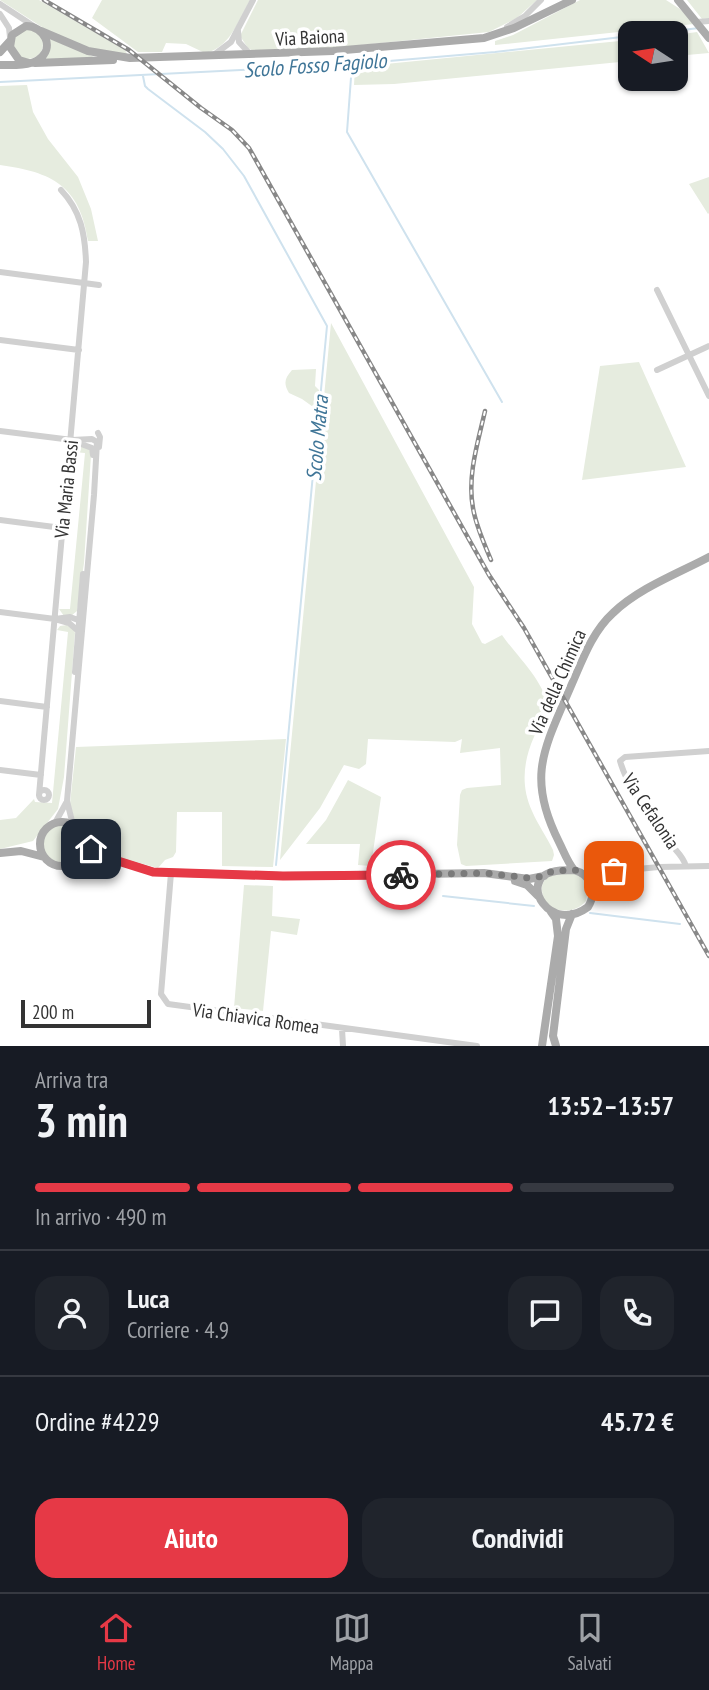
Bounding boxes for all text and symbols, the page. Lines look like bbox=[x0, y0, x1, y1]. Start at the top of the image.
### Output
north arrow bbox=[618, 21, 688, 91]
map controls bbox=[618, 21, 688, 91]
street label: Via Baiona bbox=[274, 23, 345, 51]
water label: Scolo Fosso Fagiolo bbox=[243, 46, 389, 83]
water label: Scolo Matra bbox=[300, 393, 334, 482]
street label: Via Maria Bassi bbox=[49, 439, 83, 540]
street label: Via della Chimica bbox=[523, 625, 591, 739]
street label: Via Cefalonia bbox=[617, 768, 685, 853]
pin bbox=[61, 819, 121, 879]
icon: home bbox=[72, 830, 110, 868]
courier bbox=[366, 840, 436, 910]
pin bbox=[584, 841, 644, 901]
icon: bag bbox=[595, 852, 633, 890]
icon: bike bbox=[382, 856, 420, 894]
scale bar bbox=[21, 997, 150, 1029]
street label: Via Chiavica Romea bbox=[190, 997, 321, 1039]
text: 200 m bbox=[32, 1000, 74, 1024]
text: Arriva tra bbox=[35, 1065, 108, 1094]
text: 13:52–13:57 bbox=[547, 1089, 674, 1122]
text: 3 min bbox=[35, 1090, 128, 1150]
text: In arrivo · 490 m bbox=[35, 1202, 167, 1231]
button: person bbox=[35, 1276, 109, 1350]
button: chat bbox=[508, 1276, 582, 1350]
button: phone bbox=[600, 1276, 674, 1350]
text: Luca bbox=[127, 1282, 169, 1315]
text: Corriere · 4.9 bbox=[127, 1315, 229, 1344]
text: Ordine #4229 bbox=[35, 1405, 159, 1438]
text: 45.72 € bbox=[601, 1405, 674, 1438]
button: Aiuto bbox=[35, 1498, 348, 1578]
button: Condividi bbox=[362, 1498, 674, 1578]
tab: Home bbox=[97, 1609, 136, 1675]
tab: Mappa bbox=[330, 1609, 373, 1675]
tab: Salvati bbox=[567, 1609, 612, 1675]

